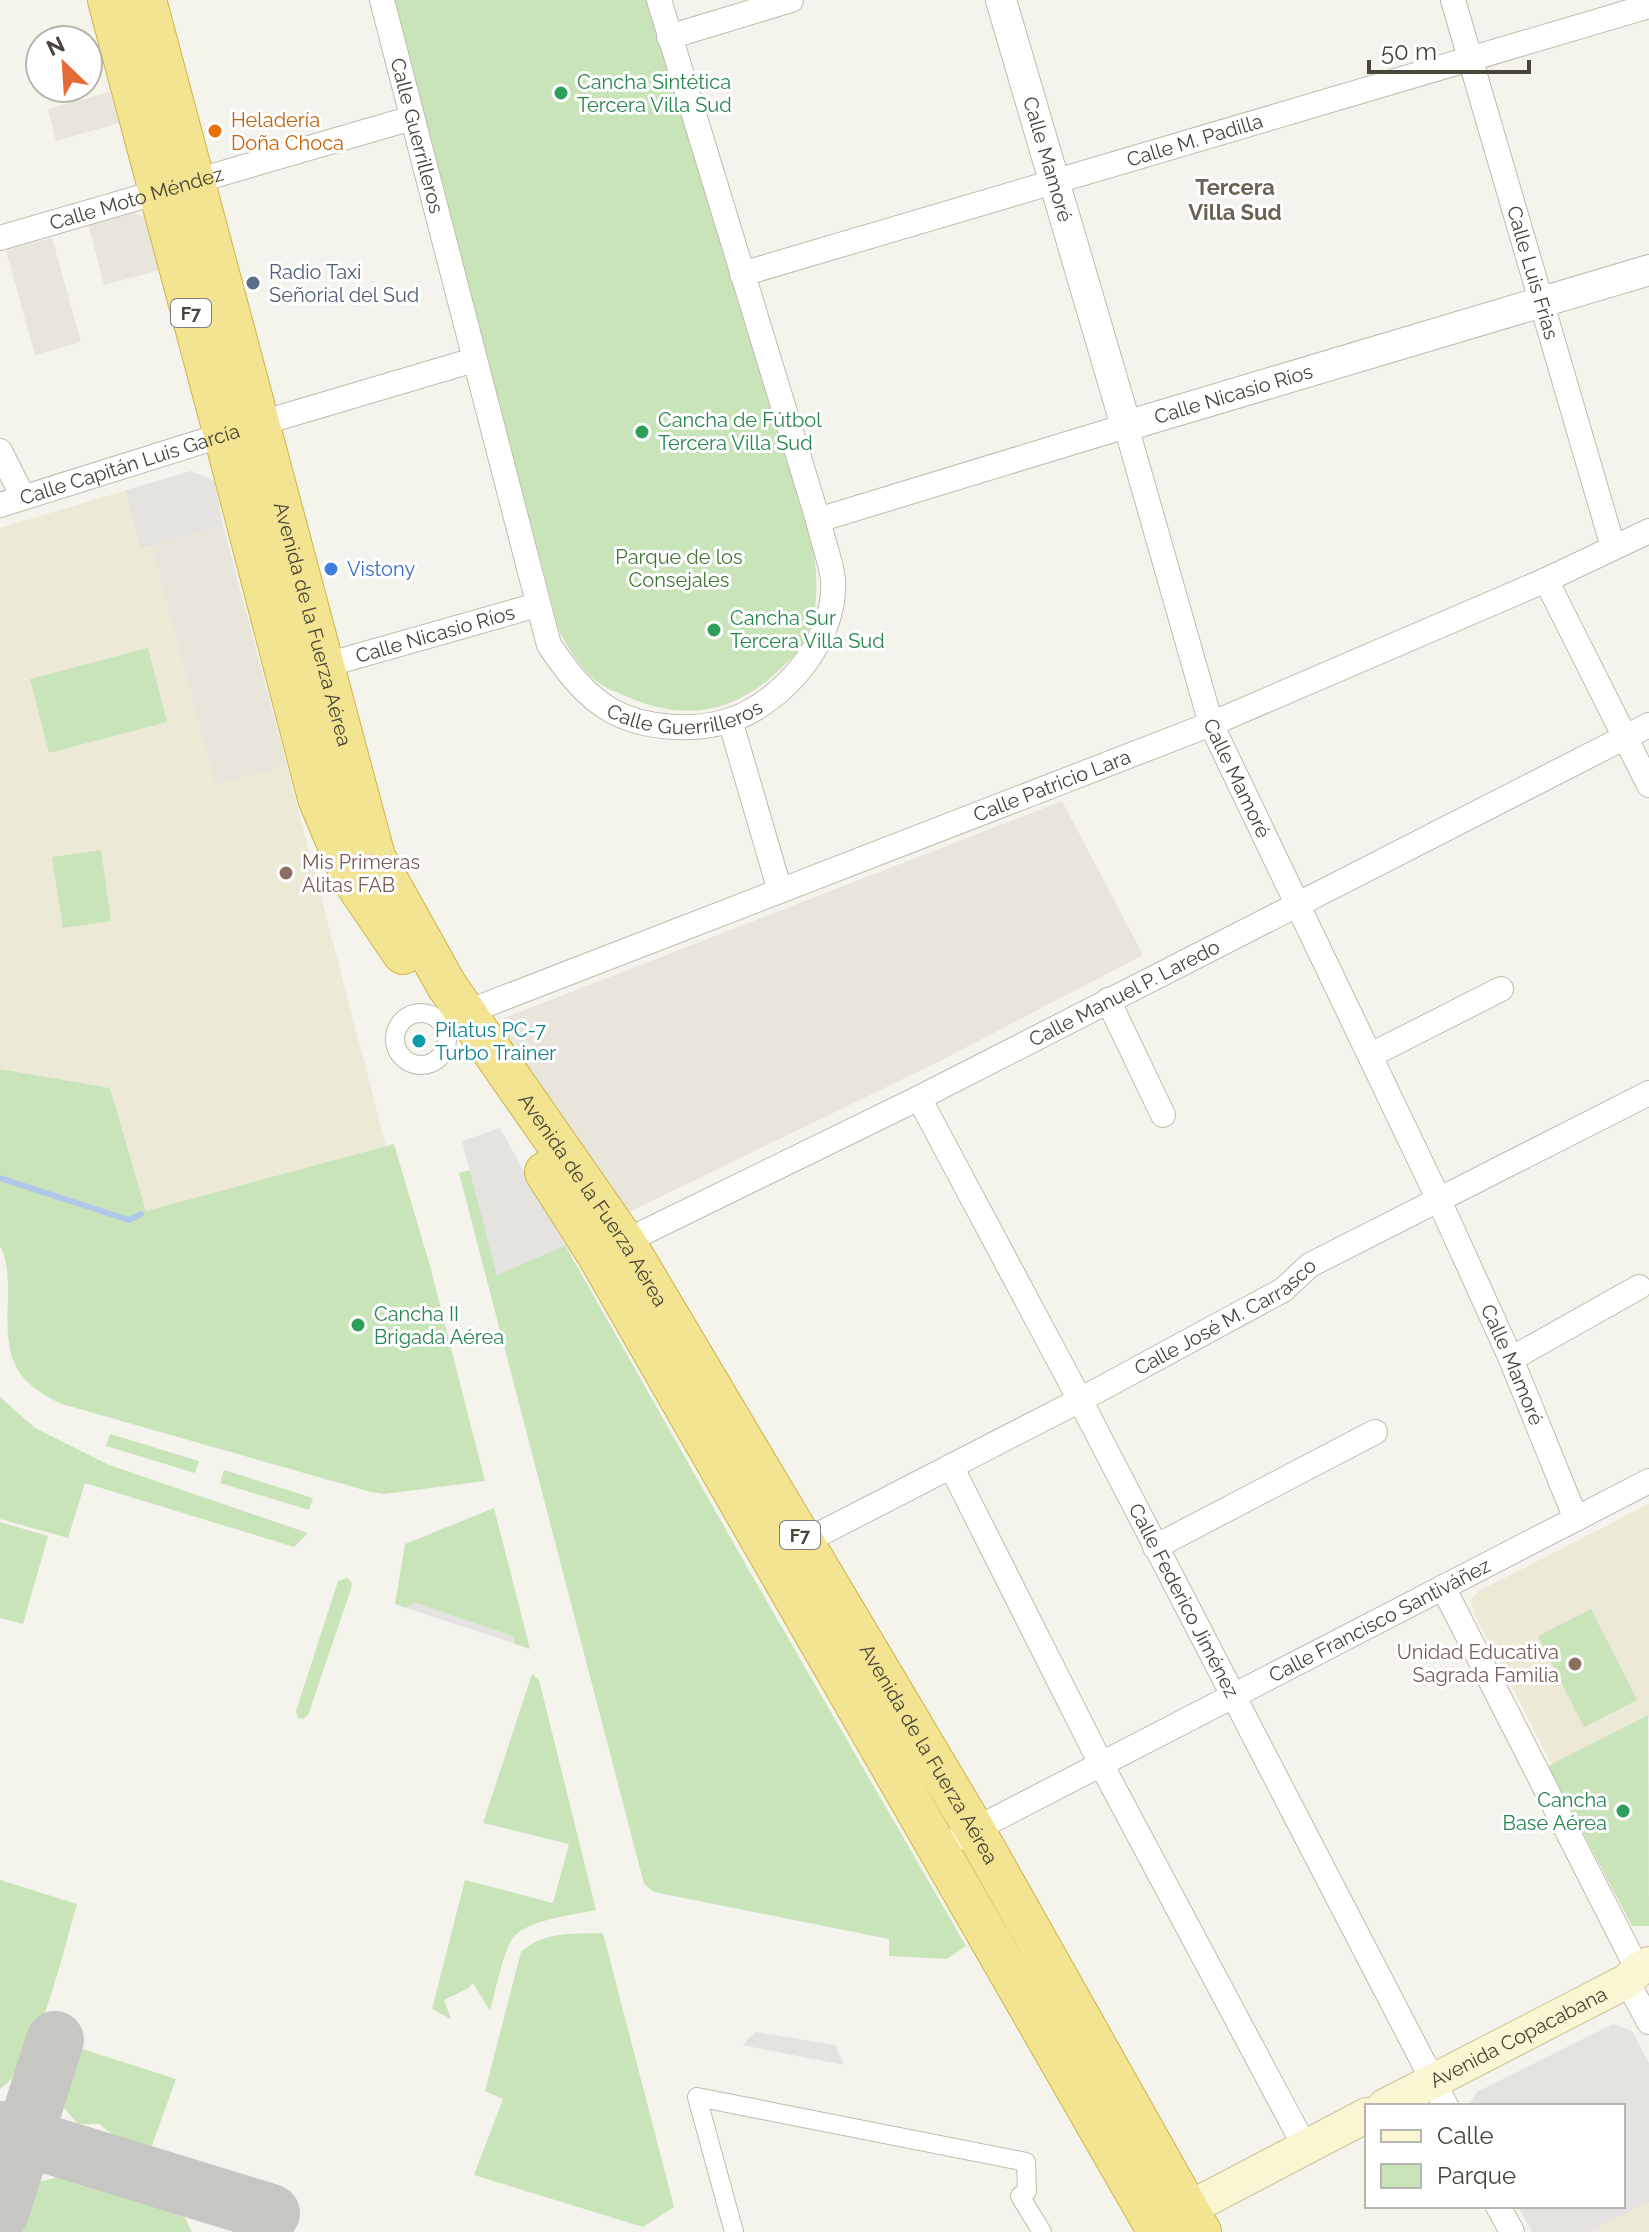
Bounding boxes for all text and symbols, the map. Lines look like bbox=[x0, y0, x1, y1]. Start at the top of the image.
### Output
north arrow bbox=[24, 24, 104, 104]
scale bar bbox=[1369, 24, 1529, 74]
text: N bbox=[42, 31, 69, 61]
text: 50 m bbox=[1381, 37, 1437, 66]
street label: Calle Guerrilleros bbox=[385, 55, 449, 216]
place label: Cancha Sintética Tercera Villa Sud bbox=[577, 70, 732, 117]
marker: Cancha Sintética Tercera Villa Sud bbox=[552, 84, 570, 102]
street label: Calle Mamoré bbox=[1018, 94, 1078, 225]
place label: Heladería Doña Choca bbox=[231, 108, 344, 155]
street label: Calle M. Padilla bbox=[1124, 109, 1266, 172]
marker: Heladería Doña Choca bbox=[206, 122, 224, 140]
street label: Calle Moto Méndez bbox=[47, 162, 226, 235]
district label: Tercera Villa Sud bbox=[1188, 174, 1282, 225]
street label: Calle Luis Frias bbox=[1502, 203, 1564, 342]
place label: Radio Taxi Señorial del Sud bbox=[269, 260, 419, 307]
marker: Radio Taxi Señorial del Sud bbox=[244, 274, 262, 292]
road number: F7 bbox=[171, 299, 211, 327]
street label: Calle Nicasio Ríos bbox=[1151, 359, 1315, 429]
place label: Cancha de Fútbol Tercera Villa Sud bbox=[658, 408, 822, 455]
street label: Calle Capitán Luis García bbox=[17, 419, 243, 510]
marker: Cancha de Fútbol Tercera Villa Sud bbox=[633, 423, 651, 441]
street label: Avenida de la Fuerza Aérea bbox=[269, 499, 357, 749]
park label: Parque de los Consejales bbox=[615, 545, 743, 592]
place label: Vistony bbox=[347, 557, 415, 581]
marker: Vistony bbox=[322, 560, 340, 578]
street label: Calle Nicasio Ríos bbox=[353, 600, 517, 668]
place label: Cancha Sur Tercera Villa Sud bbox=[730, 606, 885, 653]
marker: Cancha Sur Tercera Villa Sud bbox=[705, 621, 723, 639]
street label: Calle Guerrilleros bbox=[605, 685, 765, 715]
text: Calle Guerrilleros bbox=[603, 695, 767, 739]
street label: Calle Mamoré bbox=[1198, 715, 1276, 842]
street label: Calle Patricio Lara bbox=[970, 744, 1134, 827]
place label: Mis Primeras Alitas FAB bbox=[302, 850, 420, 897]
marker: Mis Primeras Alitas FAB bbox=[277, 864, 295, 882]
street label: Calle Manuel P. Laredo bbox=[1025, 934, 1224, 1052]
place label: Pilatus PC-7 Turbo Trainer bbox=[435, 1018, 556, 1065]
marker: Pilatus PC-7 Turbo Trainer bbox=[410, 1032, 428, 1050]
street label: Avenida de la Fuerza Aérea bbox=[513, 1089, 673, 1311]
street label: Calle José M. Carrasco bbox=[1130, 1253, 1321, 1380]
street label: Calle Mamoré bbox=[1476, 1300, 1549, 1429]
place label: Cancha II Brigada Aérea bbox=[374, 1302, 504, 1349]
marker: Cancha II Brigada Aérea bbox=[349, 1316, 367, 1334]
street label: Calle Federico Jiménez bbox=[1124, 1499, 1244, 1702]
road number: F7 bbox=[780, 1521, 820, 1549]
street label: Calle Francisco Santiváñez bbox=[1265, 1553, 1495, 1687]
street label: Avenida de la Fuerza Aérea bbox=[855, 1640, 1003, 1868]
place label: Unidad Educativa Sagrada Familia bbox=[1397, 1640, 1559, 1687]
marker: Unidad Educativa Sagrada Familia bbox=[1566, 1655, 1584, 1673]
place label: Cancha Base Aérea bbox=[1503, 1788, 1607, 1835]
marker: Cancha Base Aérea bbox=[1614, 1802, 1632, 1820]
street label: Avenida Copacabana bbox=[1426, 1982, 1611, 2093]
legend bbox=[1365, 2104, 1625, 2208]
text: Calle bbox=[1437, 2121, 1494, 2150]
text: Parque bbox=[1437, 2161, 1516, 2190]

